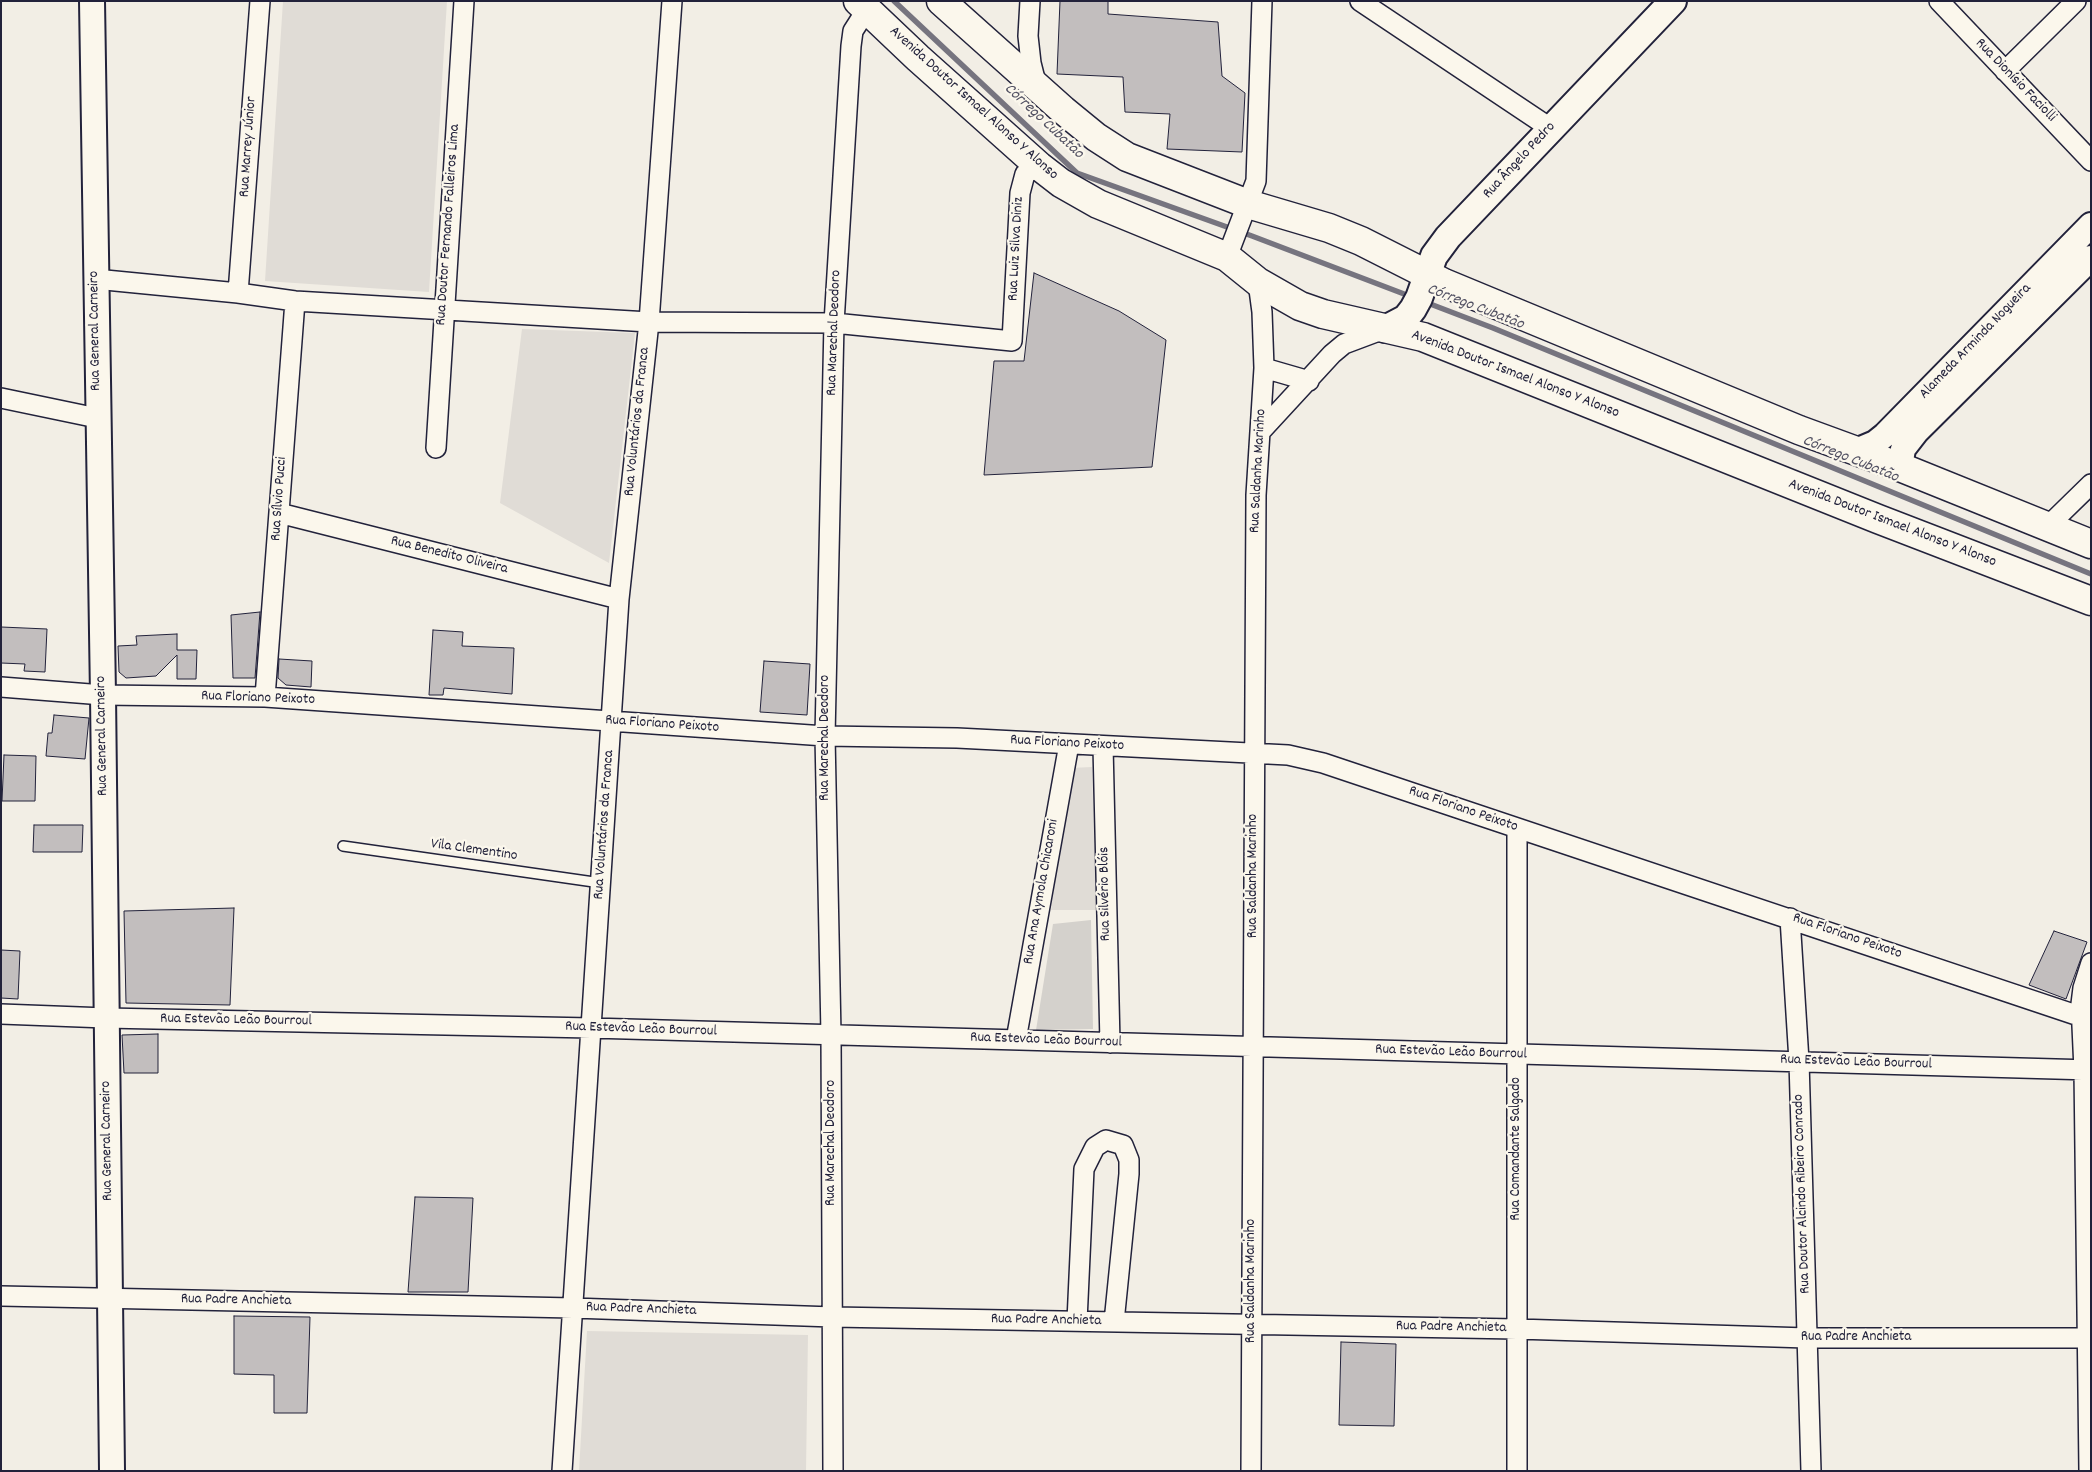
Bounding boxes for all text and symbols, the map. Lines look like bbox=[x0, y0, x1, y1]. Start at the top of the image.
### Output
street label: Avenida Doutor Ismael Alonso Y Alonso bbox=[885, 23, 1061, 185]
street label: Rua Dionísio Faciolli bbox=[1971, 35, 2059, 127]
water label: Córrego Cubatão bbox=[999, 80, 1087, 164]
street label: Rua Marrey Júnior bbox=[236, 96, 262, 198]
street label: Rua Ângelo Pedro bbox=[1480, 119, 1560, 203]
street label: Rua Doutor Fernando Falleiros Lima bbox=[433, 124, 465, 326]
street label: Rua Luiz Silva Diniz bbox=[1005, 196, 1029, 302]
street label: Rua Marechal Deodoro bbox=[824, 270, 846, 396]
street label: Rua General Carneiro bbox=[86, 271, 106, 391]
water label: Córrego Cubatão bbox=[1424, 281, 1526, 335]
street label: Alameda Arminda Nogueira bbox=[1916, 281, 2036, 403]
street label: Avenida Doutor Ismael Alonso Y Alonso bbox=[1408, 327, 1622, 423]
street label: Rua Voluntários da Franca bbox=[621, 347, 655, 497]
street label: Rua Saldanha Marinho bbox=[1247, 408, 1271, 534]
water label: Córrego Cubatão bbox=[1799, 432, 1901, 488]
street label: Rua Sílvio Pucci bbox=[268, 456, 292, 542]
street label: Avenida Doutor Ismael Alonso Y Alonso bbox=[1785, 476, 1999, 572]
street label: Rua Benedito Oliveira bbox=[389, 533, 509, 579]
street label: Rua Marechal Deodoro bbox=[817, 675, 835, 801]
street label: Rua General Carneiro bbox=[93, 676, 113, 796]
street label: Rua Floriano Peixoto bbox=[201, 688, 315, 710]
street label: Rua Floriano Peixoto bbox=[604, 712, 720, 738]
street label: Rua Floriano Peixoto bbox=[1010, 732, 1124, 756]
street label: Rua Voluntários da Franca bbox=[591, 750, 619, 900]
street label: Rua Floriano Peixoto bbox=[1406, 783, 1520, 837]
street label: Rua Saldanha Marinho bbox=[1245, 814, 1263, 938]
street label: Rua Ana Aymola Chicaroni bbox=[1020, 818, 1064, 966]
street label: Vila Clementino bbox=[430, 836, 518, 866]
street label: Rua Silvério Blóis bbox=[1096, 846, 1116, 942]
street label: Rua Floriano Peixoto bbox=[1790, 910, 1904, 964]
street label: Rua Estevão Leão Bourroul bbox=[160, 1011, 312, 1031]
street label: Rua Estevão Leão Bourroul bbox=[565, 1018, 717, 1042]
street label: Rua Estevão Leão Bourroul bbox=[970, 1029, 1122, 1053]
street label: Rua Estevão Leão Bourroul bbox=[1375, 1041, 1527, 1065]
street label: Rua Estevão Leão Bourroul bbox=[1780, 1051, 1932, 1075]
street label: Rua Comandante Salgado bbox=[1508, 1077, 1526, 1221]
street label: Rua Marechal Deodoro bbox=[823, 1080, 841, 1206]
street label: Rua General Carneiro bbox=[98, 1081, 118, 1201]
street label: Rua Doutor Alcindo Ribeiro Conrado bbox=[1791, 1094, 1815, 1294]
street label: Rua Saldanha Marinho bbox=[1243, 1219, 1261, 1343]
street label: Rua Padre Anchieta bbox=[181, 1291, 291, 1311]
street label: Rua Padre Anchieta bbox=[585, 1299, 697, 1321]
street label: Rua Padre Anchieta bbox=[991, 1311, 1101, 1331]
street label: Rua Padre Anchieta bbox=[1396, 1318, 1506, 1338]
street label: Rua Padre Anchieta bbox=[1801, 1329, 1911, 1347]

